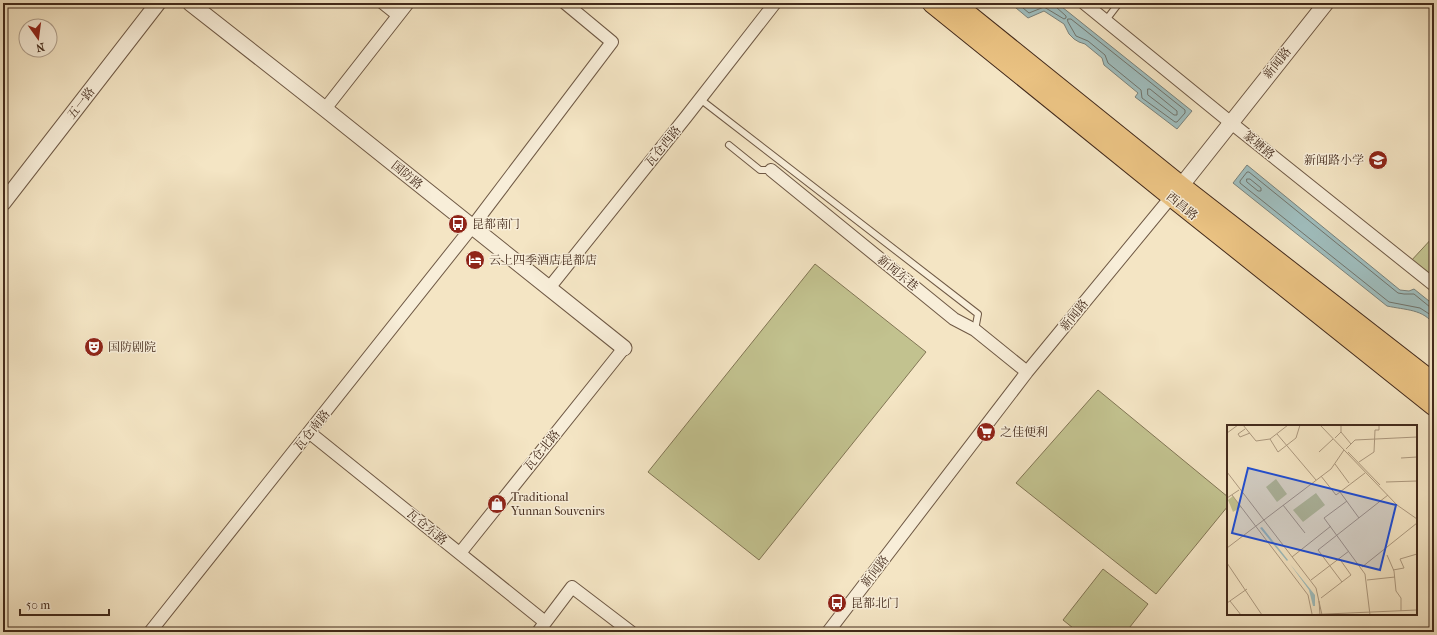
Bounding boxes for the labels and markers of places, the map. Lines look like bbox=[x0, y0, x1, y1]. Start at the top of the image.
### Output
school or university icon: 新闻路小学 bbox=[1367, 149, 1389, 171]
place label: 新闻路小学 bbox=[1304, 153, 1364, 167]
bus stop icon: 昆都南门 bbox=[447, 213, 469, 235]
place label: 昆都南门 bbox=[472, 217, 520, 231]
hotel icon: 云上四季酒店昆都店 bbox=[464, 249, 486, 271]
place label: 云上四季酒店昆都店 bbox=[489, 253, 597, 267]
theatre icon: 国防剧院 bbox=[83, 336, 105, 358]
place label: 国防剧院 bbox=[108, 340, 156, 354]
supermarket icon: 之佳便利 bbox=[975, 421, 997, 443]
place label: 之佳便利 bbox=[1000, 425, 1048, 439]
place label: Traditional Yunnan Souvenirs bbox=[510, 490, 605, 518]
shop icon: Traditional Yunnan Souvenirs bbox=[486, 493, 508, 515]
bus stop icon: 昆都北门 bbox=[826, 592, 848, 614]
place label: 昆都北门 bbox=[851, 596, 899, 610]

